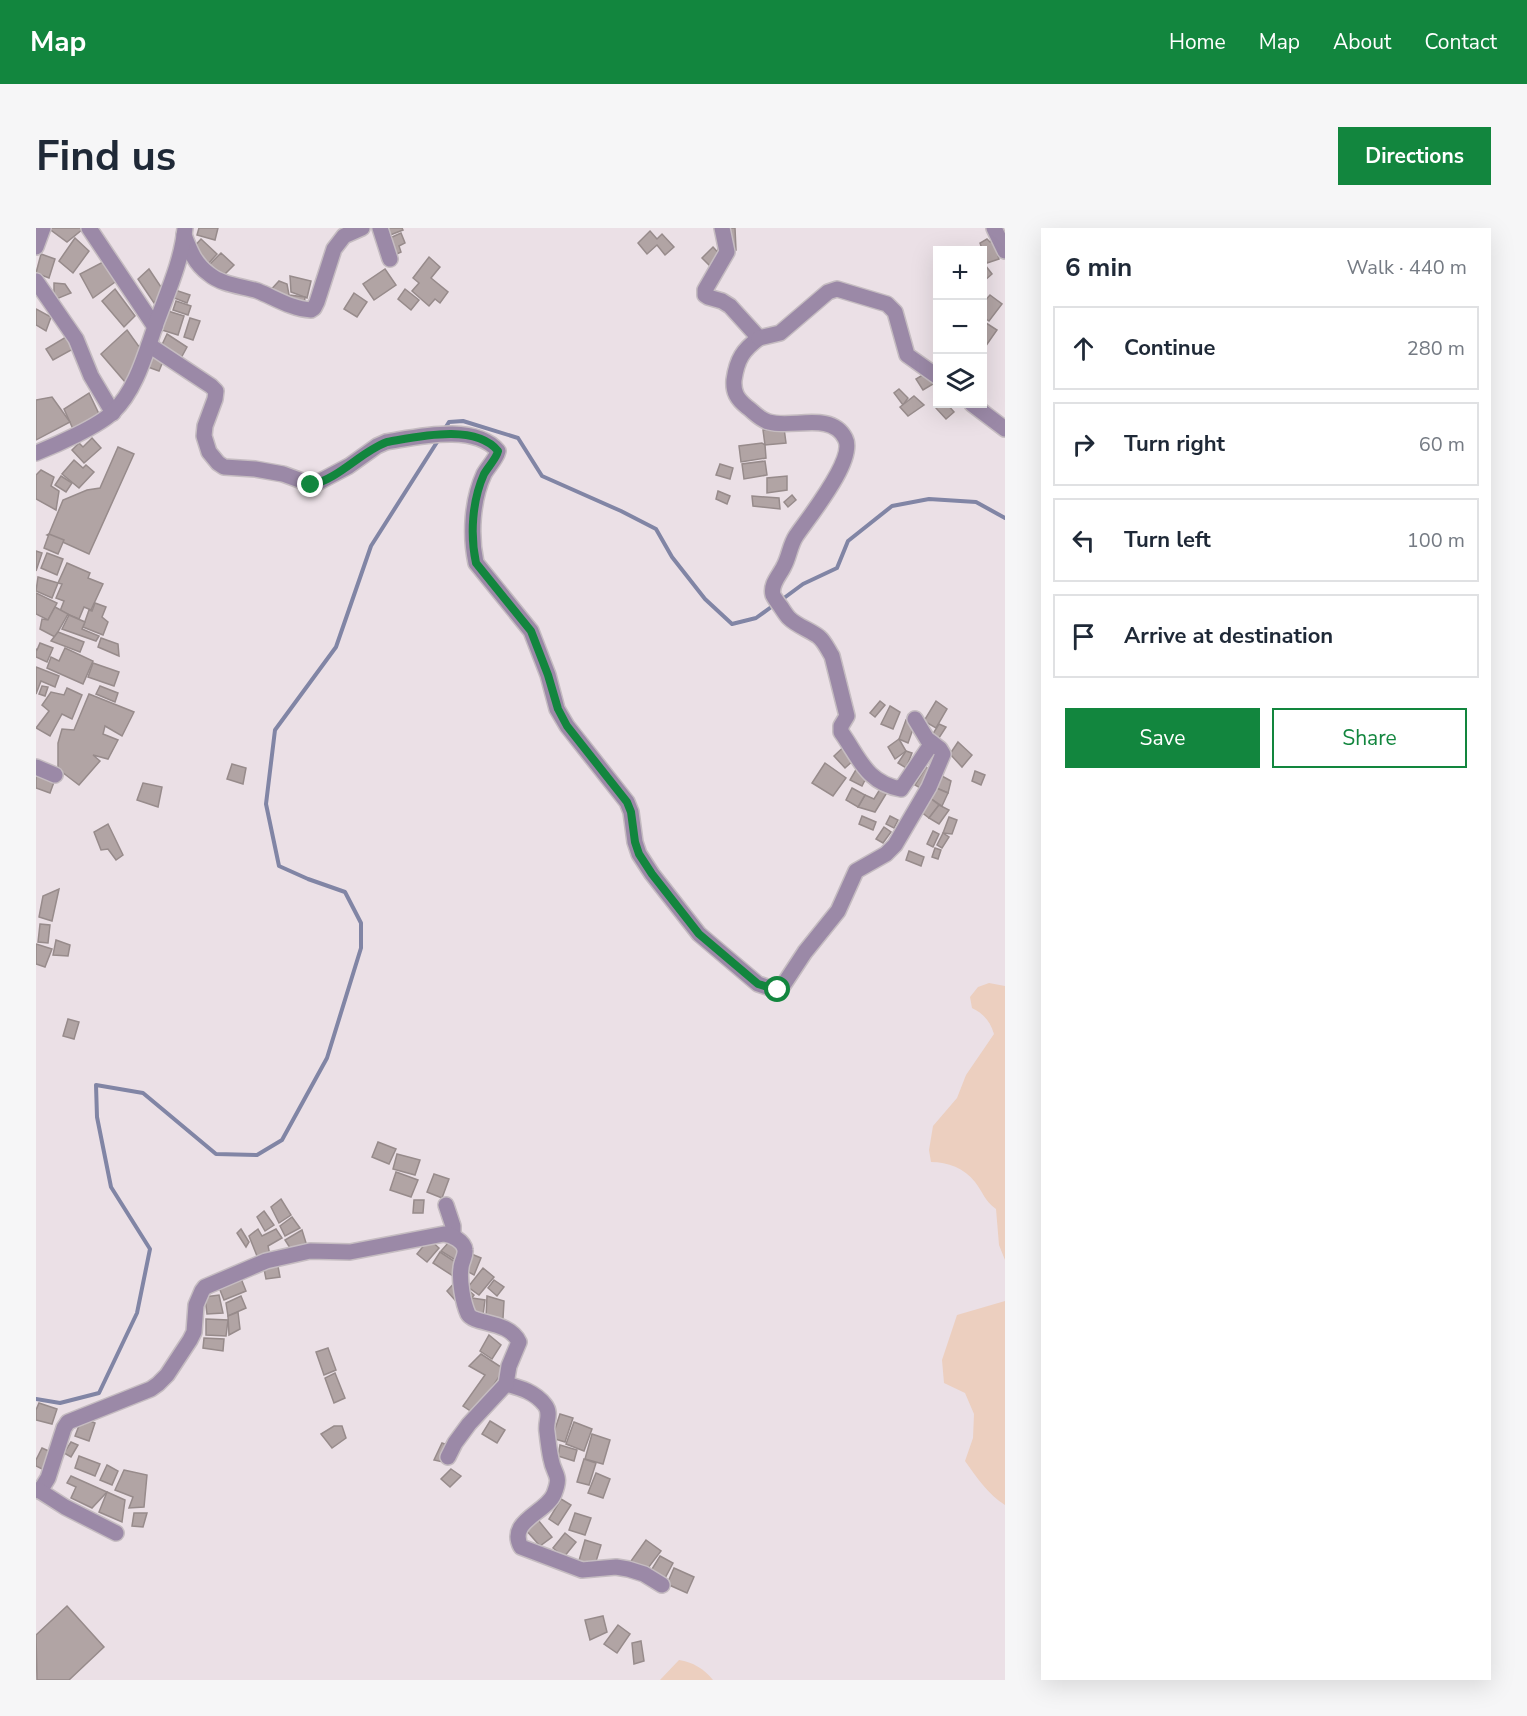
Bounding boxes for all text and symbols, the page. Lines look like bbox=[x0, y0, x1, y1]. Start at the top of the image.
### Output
text: Map bbox=[30, 23, 86, 61]
text: Home bbox=[1169, 28, 1226, 56]
text: Map bbox=[1259, 28, 1300, 56]
text: About bbox=[1333, 28, 1391, 56]
text: Contact bbox=[1424, 28, 1497, 56]
button: Directions bbox=[1338, 127, 1491, 185]
text: Find us bbox=[36, 128, 176, 185]
map controls bbox=[933, 246, 987, 408]
button: + bbox=[933, 246, 987, 300]
text: 6 min bbox=[1065, 250, 1132, 285]
text: Walk · 440 m bbox=[1347, 254, 1467, 281]
button: − bbox=[933, 300, 987, 354]
icon: ahead bbox=[1067, 332, 1100, 365]
text: Continue bbox=[1124, 333, 1215, 363]
text: 280 m bbox=[1407, 335, 1465, 362]
button: layers bbox=[933, 354, 987, 408]
icon: right bbox=[1067, 428, 1100, 461]
text: Turn right bbox=[1124, 429, 1225, 459]
text: 60 m bbox=[1419, 431, 1465, 458]
route end bbox=[297, 471, 323, 497]
icon: left bbox=[1067, 524, 1100, 557]
text: Turn left bbox=[1124, 525, 1211, 555]
text: 100 m bbox=[1407, 527, 1465, 554]
icon: arrive bbox=[1067, 620, 1100, 653]
text: Arrive at destination bbox=[1124, 621, 1333, 651]
button: Save bbox=[1065, 708, 1260, 768]
button: Share bbox=[1272, 708, 1467, 768]
route start bbox=[764, 976, 790, 1002]

